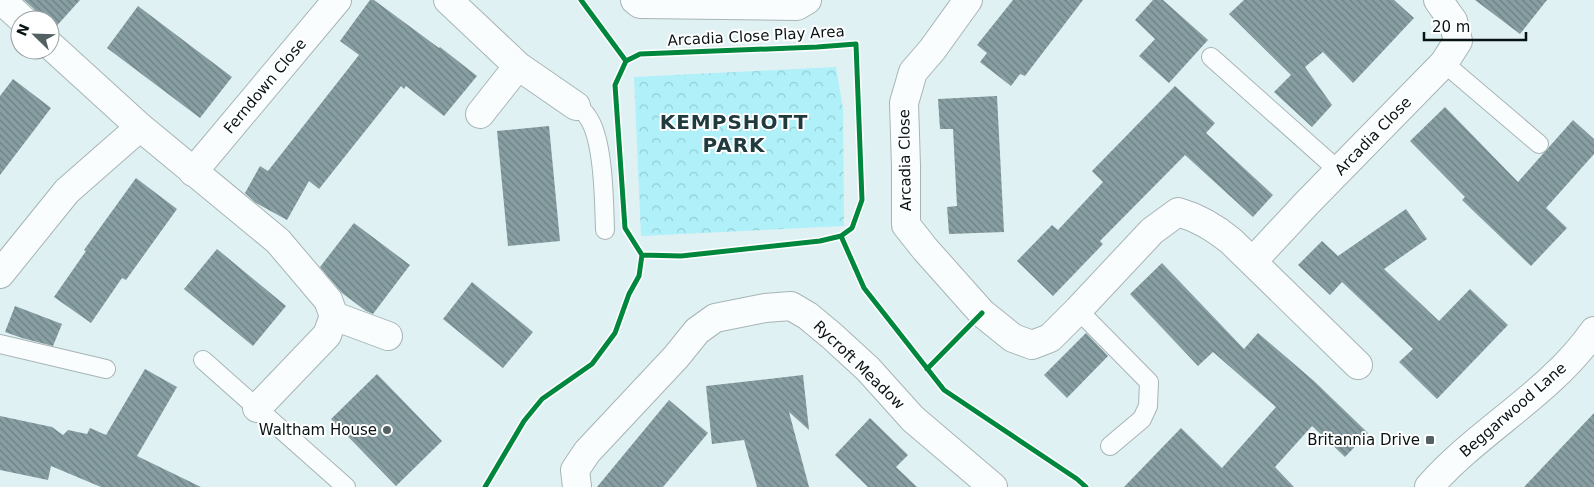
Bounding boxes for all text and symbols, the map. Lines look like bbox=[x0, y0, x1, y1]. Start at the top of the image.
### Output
north arrow bbox=[10, 10, 60, 60]
scale bar bbox=[1424, 10, 1526, 42]
text: 20 m bbox=[1432, 18, 1470, 36]
text: N bbox=[13, 21, 33, 38]
street label: Arcadia Close Play Area bbox=[667, 22, 845, 50]
street label: Ferndown Close bbox=[220, 35, 310, 137]
street label: Arcadia Close bbox=[1331, 93, 1415, 179]
street label: Arcadia Close bbox=[895, 109, 915, 211]
district label: KEMPSHOTT PARK bbox=[660, 110, 808, 157]
street label: Rycroft Meadow bbox=[810, 317, 908, 413]
street label: Beggarwood Lane bbox=[1456, 359, 1570, 461]
place label: Waltham House bbox=[259, 421, 377, 439]
marker: Waltham House bbox=[381, 424, 393, 436]
place label: Britannia Drive bbox=[1307, 431, 1420, 449]
marker: Britannia Drive bbox=[1424, 434, 1436, 446]

